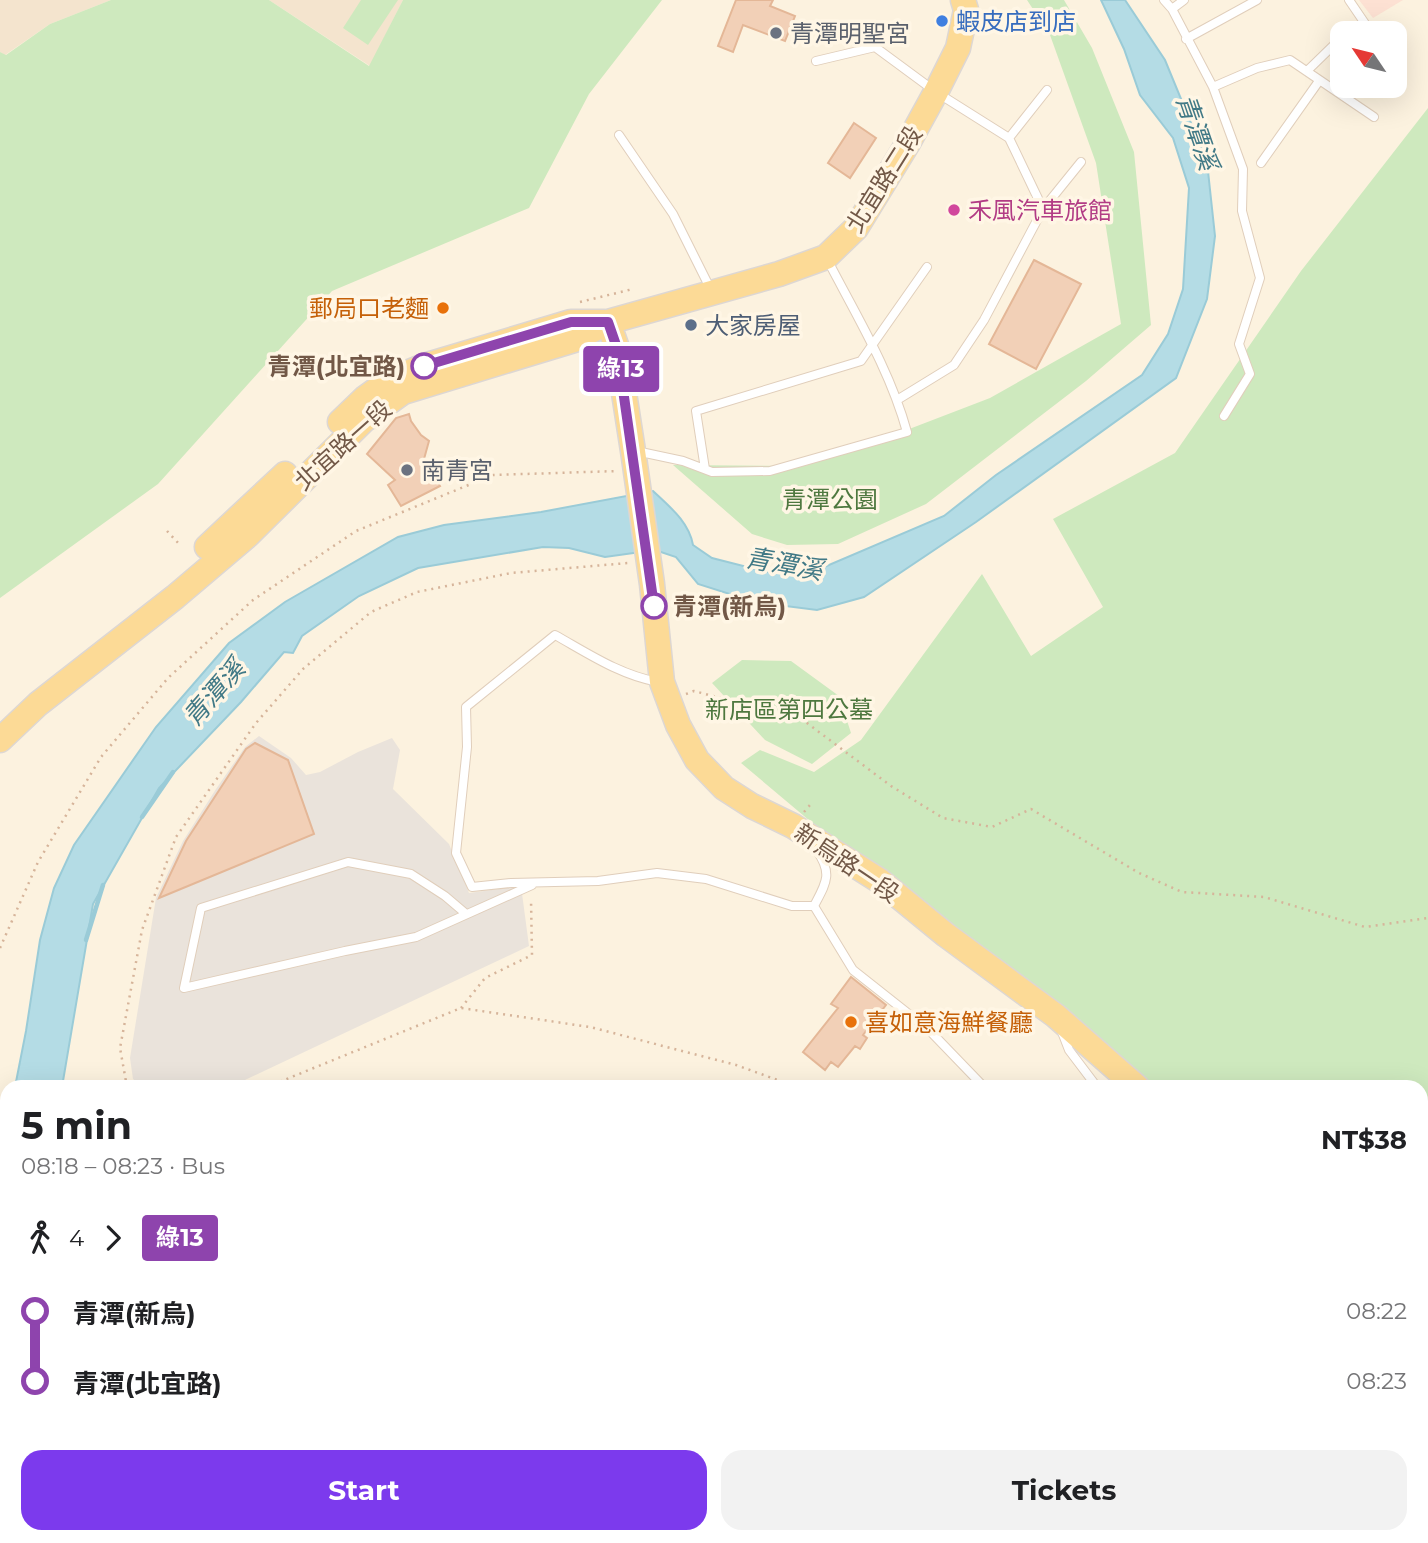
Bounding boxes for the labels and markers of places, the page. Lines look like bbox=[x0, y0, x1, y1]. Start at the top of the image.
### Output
place label: 蝦皮店到店 bbox=[956, 7, 1076, 36]
marker: 蝦皮店到店 bbox=[934, 13, 950, 29]
place label: 青潭明聖宮 bbox=[790, 19, 910, 48]
marker: 青潭明聖宮 bbox=[768, 25, 784, 41]
place label: 禾風汽車旅館 bbox=[968, 196, 1112, 225]
marker: 禾風汽車旅館 bbox=[946, 202, 962, 218]
place label: 郵局口老麵 bbox=[309, 294, 429, 323]
marker: 郵局口老麵 bbox=[435, 300, 451, 316]
place label: 大家房屋 bbox=[705, 311, 801, 340]
marker: 大家房屋 bbox=[683, 317, 699, 333]
place label: 青潭(北宜路) bbox=[268, 352, 405, 381]
marker: 青潭(北宜路) bbox=[411, 353, 437, 379]
place label: 南青宮 bbox=[421, 456, 493, 485]
marker: 南青宮 bbox=[399, 462, 415, 478]
place label: 青潭(新烏) bbox=[673, 592, 786, 621]
marker: 青潭(新烏) bbox=[641, 593, 667, 619]
place label: 喜如意海鮮餐廳 bbox=[865, 1008, 1033, 1037]
marker: 喜如意海鮮餐廳 bbox=[843, 1014, 859, 1030]

